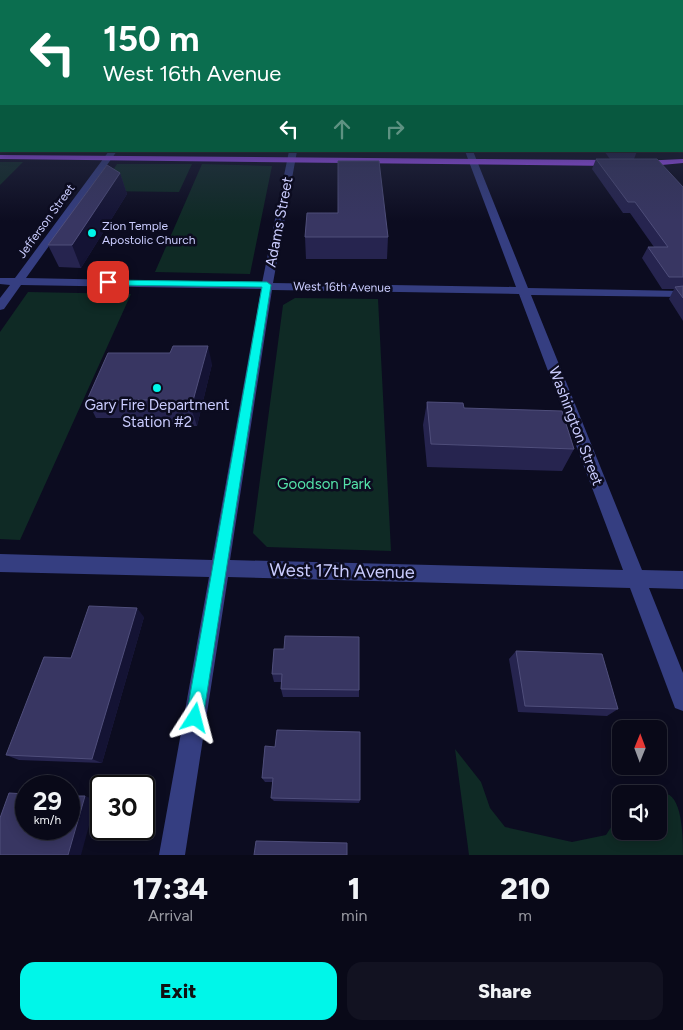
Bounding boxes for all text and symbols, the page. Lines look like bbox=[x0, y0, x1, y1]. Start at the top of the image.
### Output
text: 150 m bbox=[103, 18, 200, 60]
icon: left bbox=[20, 20, 85, 85]
text: West 16th Avenue bbox=[103, 60, 281, 87]
icon: left bbox=[275, 115, 303, 143]
icon: ahead bbox=[328, 115, 356, 143]
icon: right bbox=[381, 115, 409, 143]
street label: Adams Street bbox=[261, 175, 297, 269]
street label: Jefferson Street bbox=[14, 181, 78, 261]
place label: Zion Temple Apostolic Church bbox=[102, 219, 196, 247]
marker: Zion Temple Apostolic Church bbox=[86, 227, 98, 239]
pin bbox=[87, 261, 129, 303]
icon: arrive bbox=[94, 268, 122, 296]
street label: West 16th Avenue bbox=[293, 279, 391, 295]
street label: Washington Street bbox=[545, 364, 607, 488]
marker: Gary Fire Department Station #2 bbox=[151, 382, 163, 394]
place label: Gary Fire Department Station #2 bbox=[84, 396, 230, 431]
park label: Goodson Park bbox=[277, 475, 372, 493]
street label: West 17th Avenue bbox=[269, 559, 415, 583]
position arrow bbox=[168, 691, 220, 743]
north arrow bbox=[612, 720, 668, 775]
map controls bbox=[612, 720, 667, 840]
speed limit sign: 30 bbox=[90, 775, 155, 840]
button: sound bbox=[612, 785, 667, 840]
text: 29 bbox=[33, 786, 62, 816]
text: km/h bbox=[34, 813, 61, 827]
text: 17:34 bbox=[133, 870, 208, 907]
text: 1 bbox=[348, 870, 361, 907]
text: 210 bbox=[500, 870, 550, 907]
text: Arrival bbox=[148, 906, 193, 925]
text: min bbox=[341, 906, 367, 925]
text: m bbox=[518, 906, 532, 925]
button: Exit bbox=[20, 962, 337, 1020]
button: Share bbox=[347, 962, 663, 1020]

